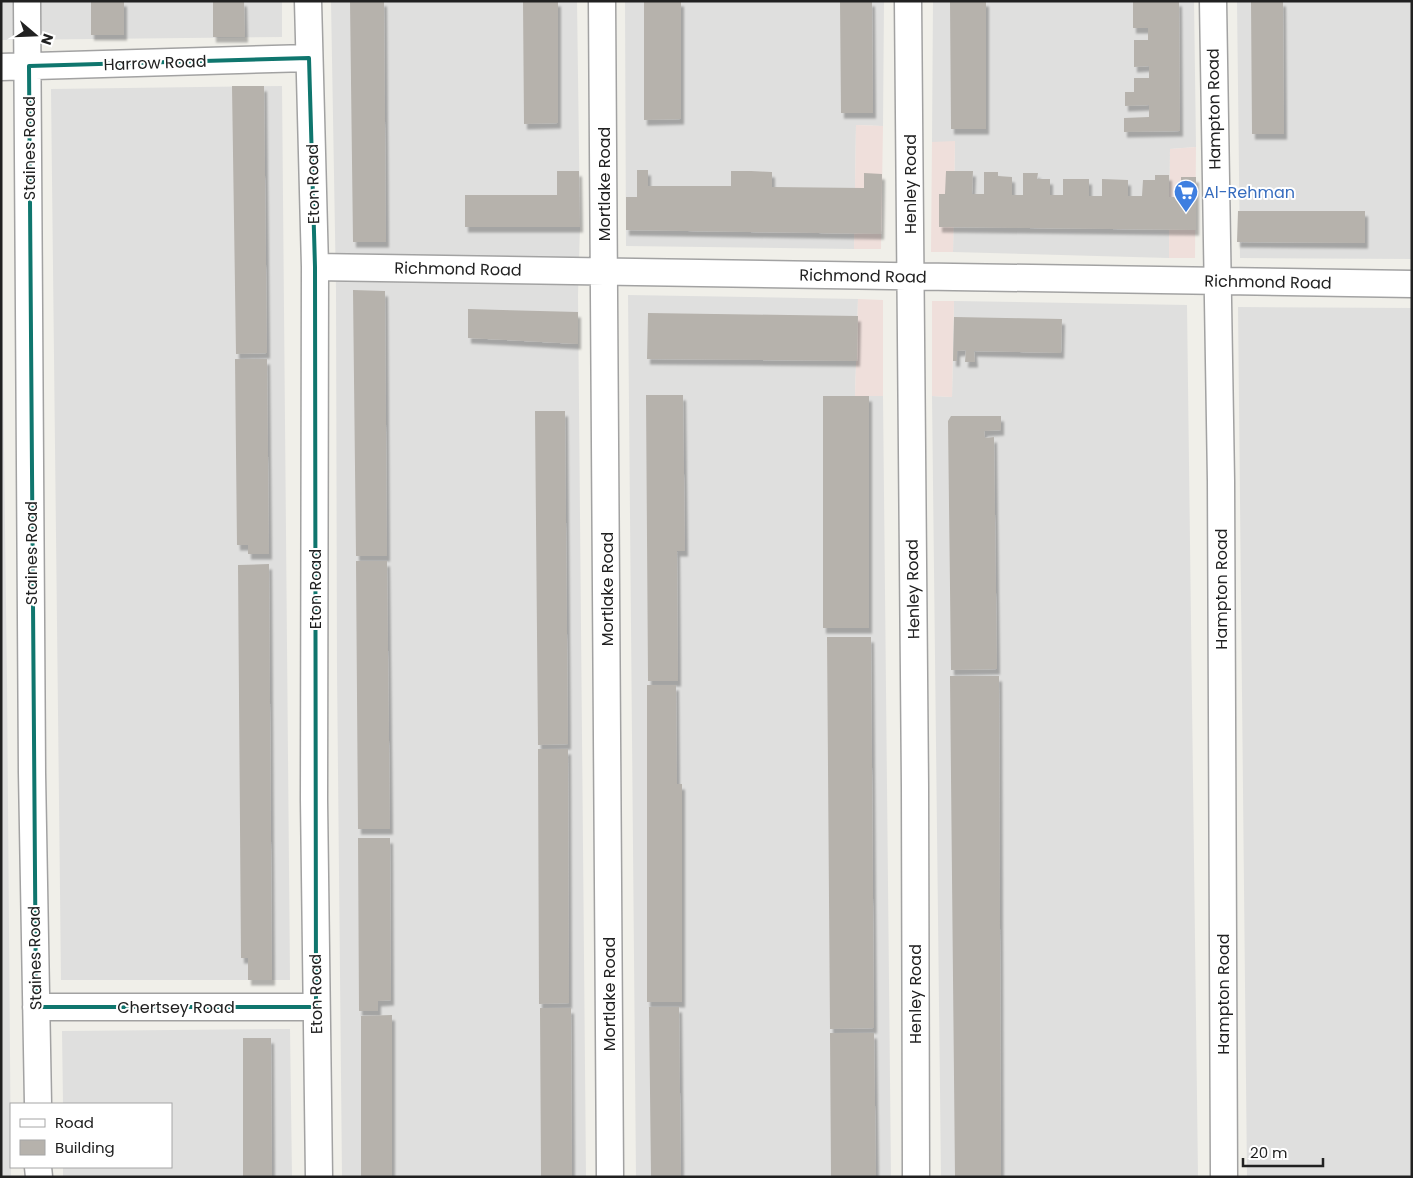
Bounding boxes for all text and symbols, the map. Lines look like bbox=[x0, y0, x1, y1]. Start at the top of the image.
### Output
north arrow bbox=[10, 10, 60, 60]
text: N bbox=[36, 31, 58, 47]
street label: Hampton Road bbox=[1201, 48, 1227, 170]
street label: Harrow Road bbox=[103, 50, 207, 76]
street label: Staines Road bbox=[18, 96, 41, 200]
street label: Mortlake Road bbox=[593, 127, 616, 241]
street label: Henley Road bbox=[899, 134, 922, 234]
street label: Eton Road bbox=[301, 144, 325, 224]
supermarket icon: Al-Rehman bbox=[1173, 179, 1199, 213]
place label: Al-Rehman bbox=[1204, 181, 1295, 204]
street label: Richmond Road bbox=[394, 256, 522, 282]
street label: Richmond Road bbox=[799, 263, 927, 289]
street label: Richmond Road bbox=[1204, 269, 1332, 295]
street label: Staines Road bbox=[20, 501, 43, 605]
street label: Hampton Road bbox=[1210, 528, 1233, 650]
street label: Mortlake Road bbox=[596, 532, 619, 646]
street label: Henley Road bbox=[901, 539, 925, 639]
street label: Eton Road bbox=[304, 549, 327, 629]
street label: Staines Road bbox=[23, 906, 47, 1010]
street label: Hampton Road bbox=[1212, 933, 1235, 1055]
street label: Mortlake Road bbox=[598, 937, 621, 1051]
street label: Henley Road bbox=[904, 944, 927, 1044]
street label: Eton Road bbox=[304, 954, 328, 1034]
street label: Chertsey Road bbox=[117, 996, 235, 1019]
legend bbox=[10, 1103, 172, 1168]
text: Road bbox=[55, 1112, 94, 1133]
scale bar bbox=[1243, 1136, 1323, 1168]
text: Building bbox=[55, 1137, 115, 1158]
text: 20 m bbox=[1250, 1142, 1288, 1163]

